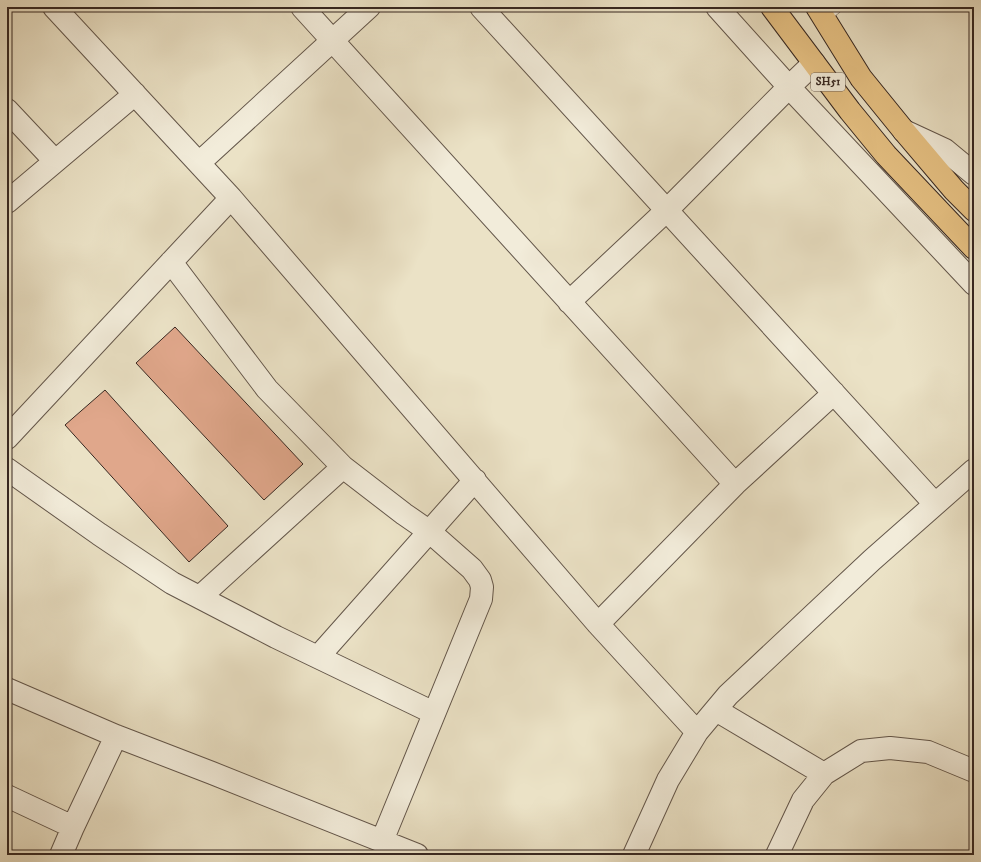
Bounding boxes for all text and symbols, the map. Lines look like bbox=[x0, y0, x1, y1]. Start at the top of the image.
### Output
road number: SH51 bbox=[811, 73, 845, 91]

